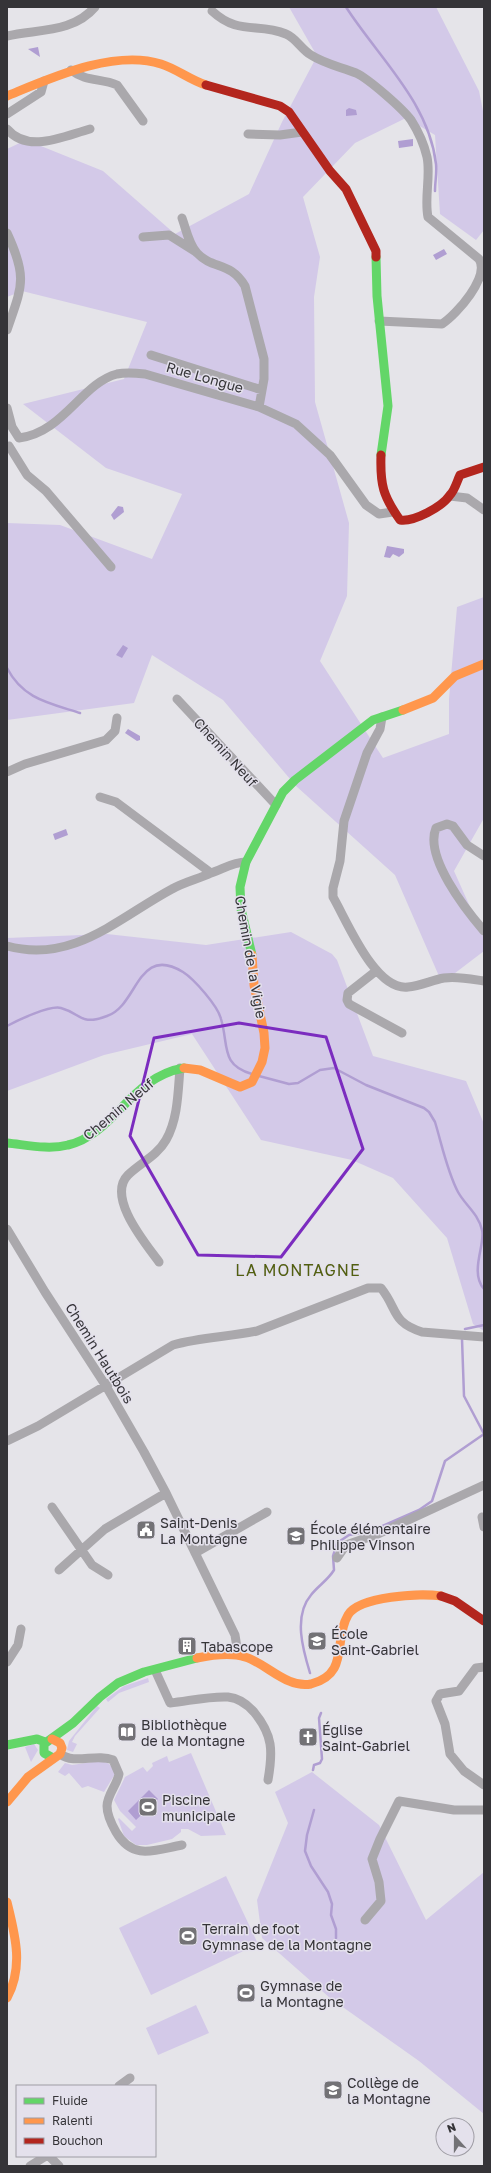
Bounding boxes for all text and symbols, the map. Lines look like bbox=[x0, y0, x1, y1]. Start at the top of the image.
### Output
street label: Rue Longue bbox=[164, 358, 246, 396]
street label: Chemin Neuf bbox=[191, 714, 261, 790]
street label: Chemin de la Vigie bbox=[232, 894, 270, 1020]
street label: Chemin Neuf bbox=[79, 1075, 157, 1143]
district label: LA MONTAGNE bbox=[235, 1260, 361, 1280]
street label: Chemin Hautbois bbox=[62, 1300, 138, 1406]
place label: Saint-Denis La Montagne bbox=[160, 1514, 247, 1547]
public building icon: Saint-Denis La Montagne bbox=[135, 1519, 157, 1541]
place label: École élémentaire Philippe Vinson bbox=[310, 1520, 431, 1553]
school or university icon: École élémentaire Philippe Vinson bbox=[285, 1525, 307, 1547]
place label: École Saint-Gabriel bbox=[331, 1625, 419, 1658]
school or university icon: École Saint-Gabriel bbox=[306, 1630, 328, 1652]
building icon: Tabascope bbox=[176, 1635, 198, 1657]
place label: Tabascope bbox=[201, 1638, 273, 1655]
place label: Bibliothèque de la Montagne bbox=[141, 1716, 245, 1749]
library icon: Bibliothèque de la Montagne bbox=[116, 1721, 138, 1743]
place label: Église Saint-Gabriel bbox=[322, 1721, 410, 1754]
church icon: Église Saint-Gabriel bbox=[297, 1726, 319, 1748]
place label: Piscine municipale bbox=[162, 1791, 236, 1824]
sports icon: Piscine municipale bbox=[137, 1796, 159, 1818]
place label: Terrain de foot Gymnase de la Montagne bbox=[202, 1920, 372, 1953]
sports icon: Terrain de foot Gymnase de la Montagne bbox=[177, 1925, 199, 1947]
place label: Gymnase de la Montagne bbox=[260, 1977, 344, 2010]
sports icon: Gymnase de la Montagne bbox=[235, 1982, 257, 2004]
place label: Collège de la Montagne bbox=[347, 2074, 431, 2107]
school or university icon: Collège de la Montagne bbox=[322, 2079, 344, 2101]
legend bbox=[16, 2085, 156, 2157]
text: Fluide bbox=[52, 2093, 88, 2108]
text: Ralenti bbox=[52, 2113, 93, 2128]
north arrow bbox=[435, 2117, 475, 2157]
text: N bbox=[445, 2120, 457, 2135]
text: Bouchon bbox=[52, 2133, 103, 2148]

